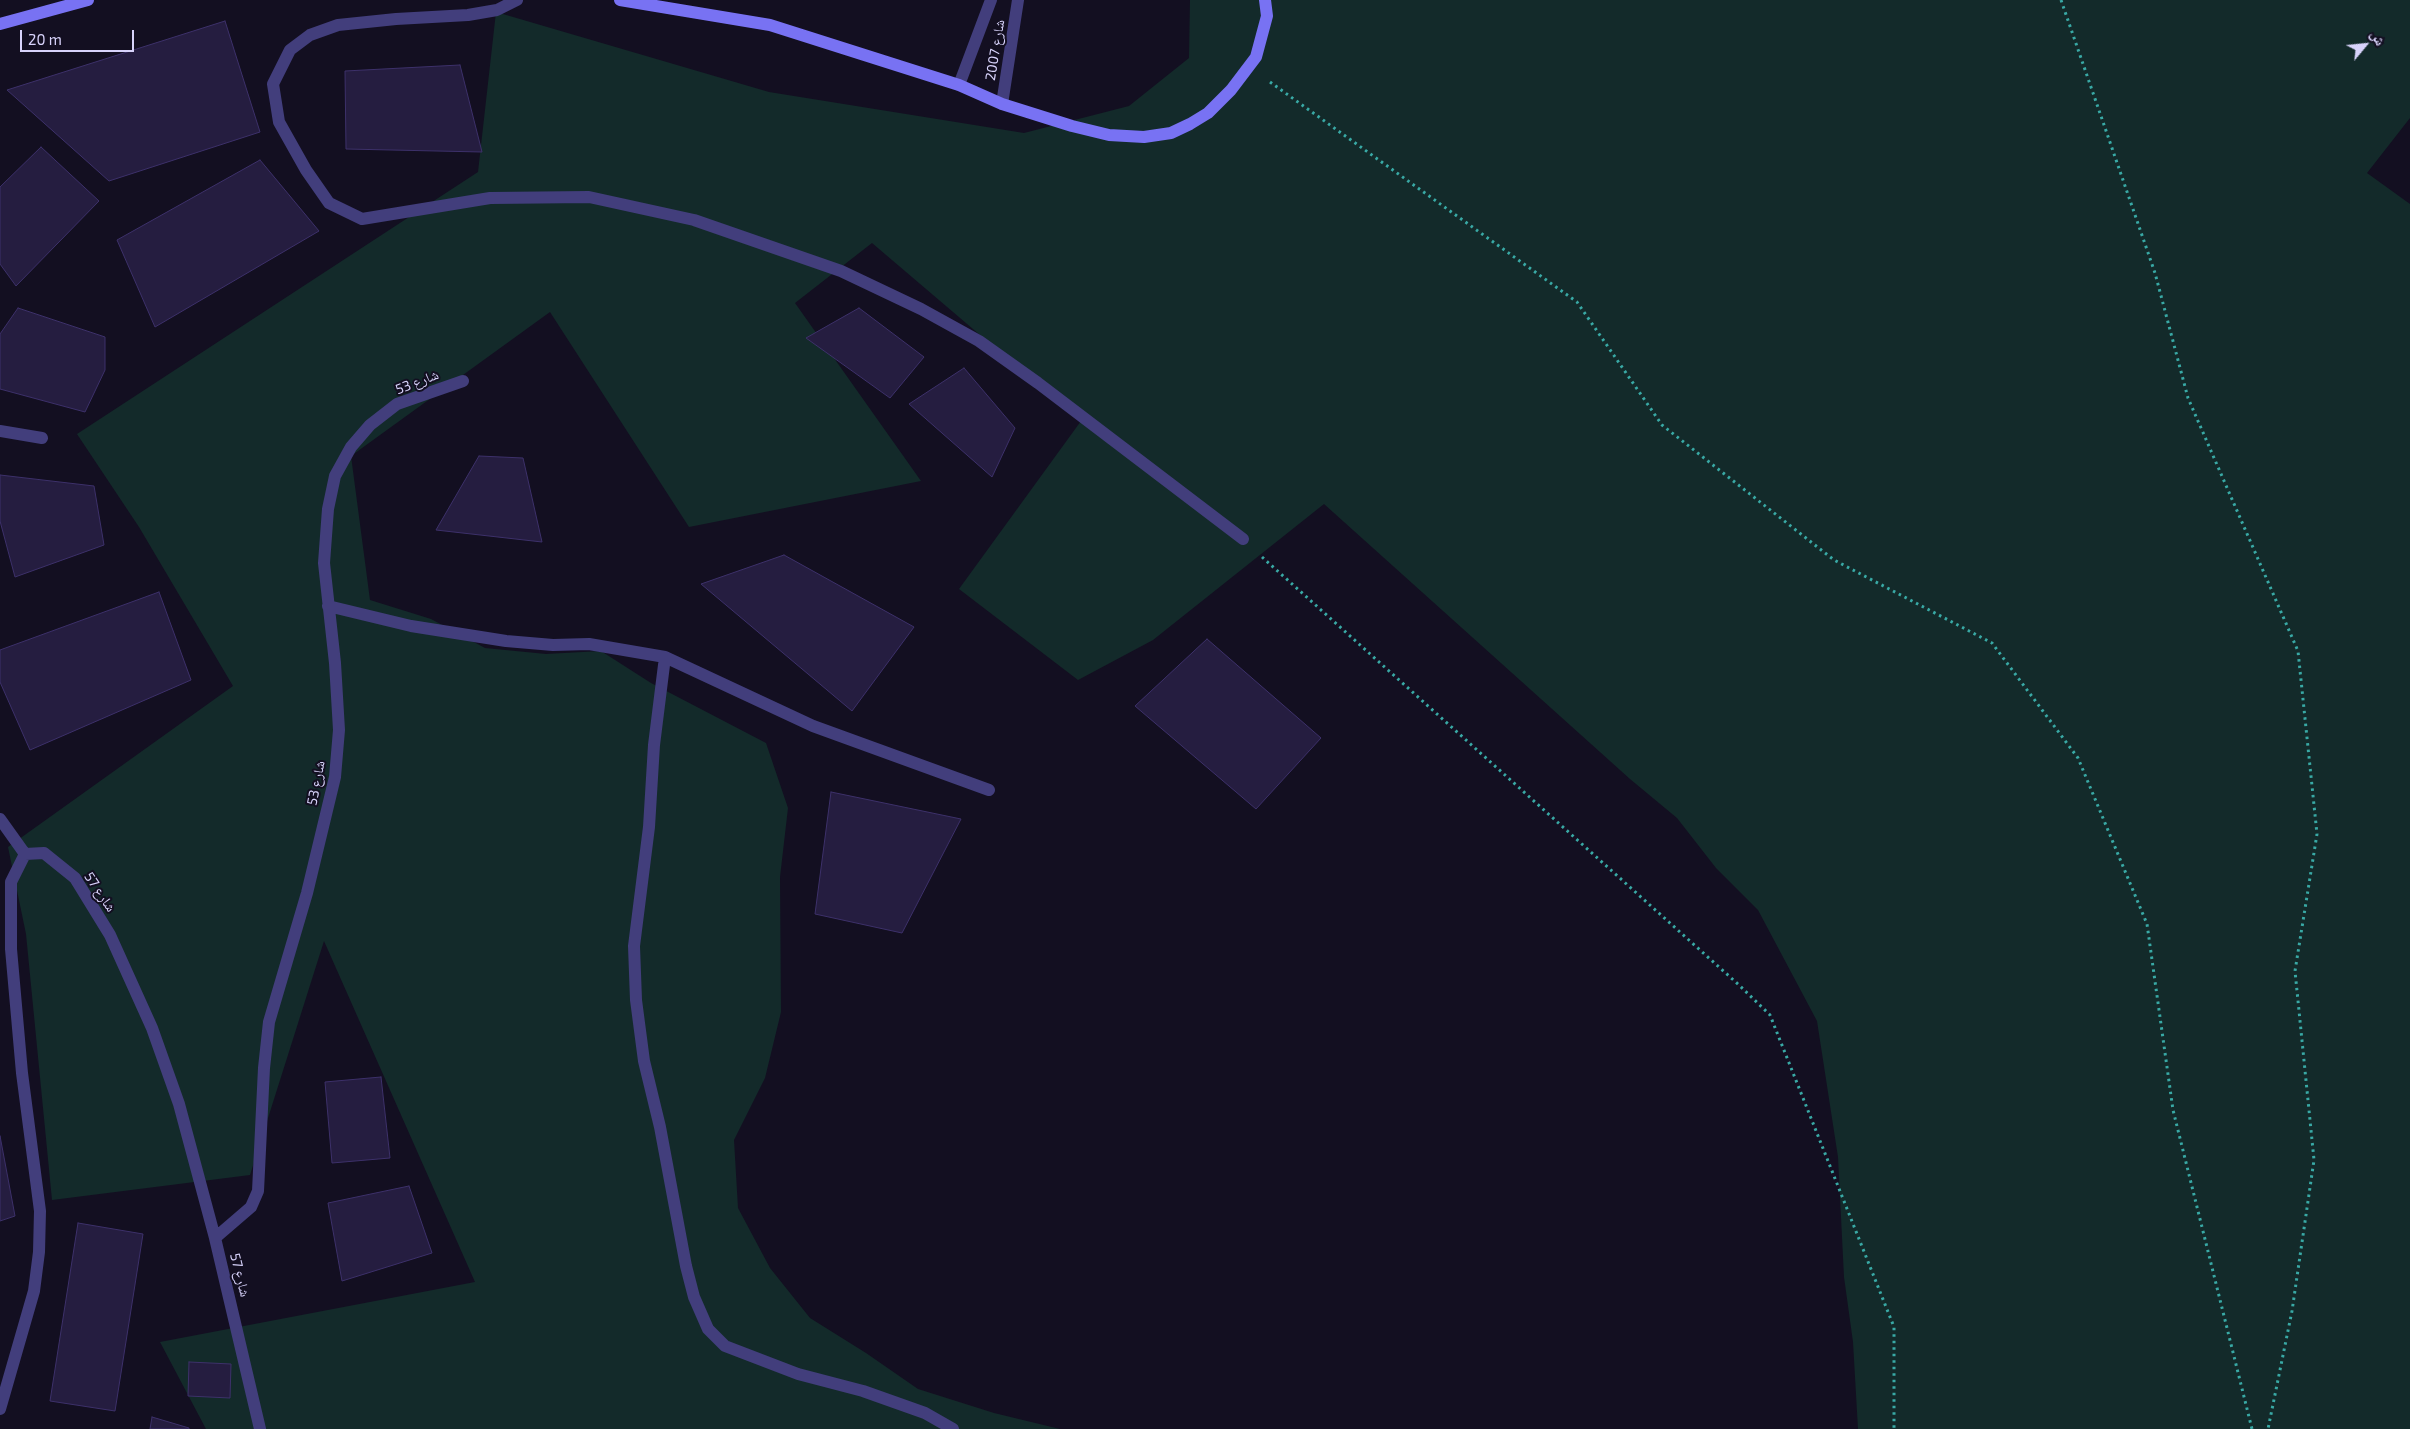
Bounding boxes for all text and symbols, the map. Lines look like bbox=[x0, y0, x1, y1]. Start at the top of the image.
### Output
street label: شارع 2007 bbox=[982, 18, 1008, 82]
scale bar bbox=[22, 20, 136, 52]
north arrow bbox=[2340, 20, 2390, 70]
text: ش bbox=[2368, 27, 2390, 48]
text: 20 m bbox=[28, 30, 62, 48]
street label: شارع 53 bbox=[393, 366, 441, 398]
street label: شارع 53 bbox=[303, 759, 329, 807]
street label: شارع 57 bbox=[81, 869, 119, 915]
street label: شارع 57 bbox=[226, 1251, 254, 1299]

